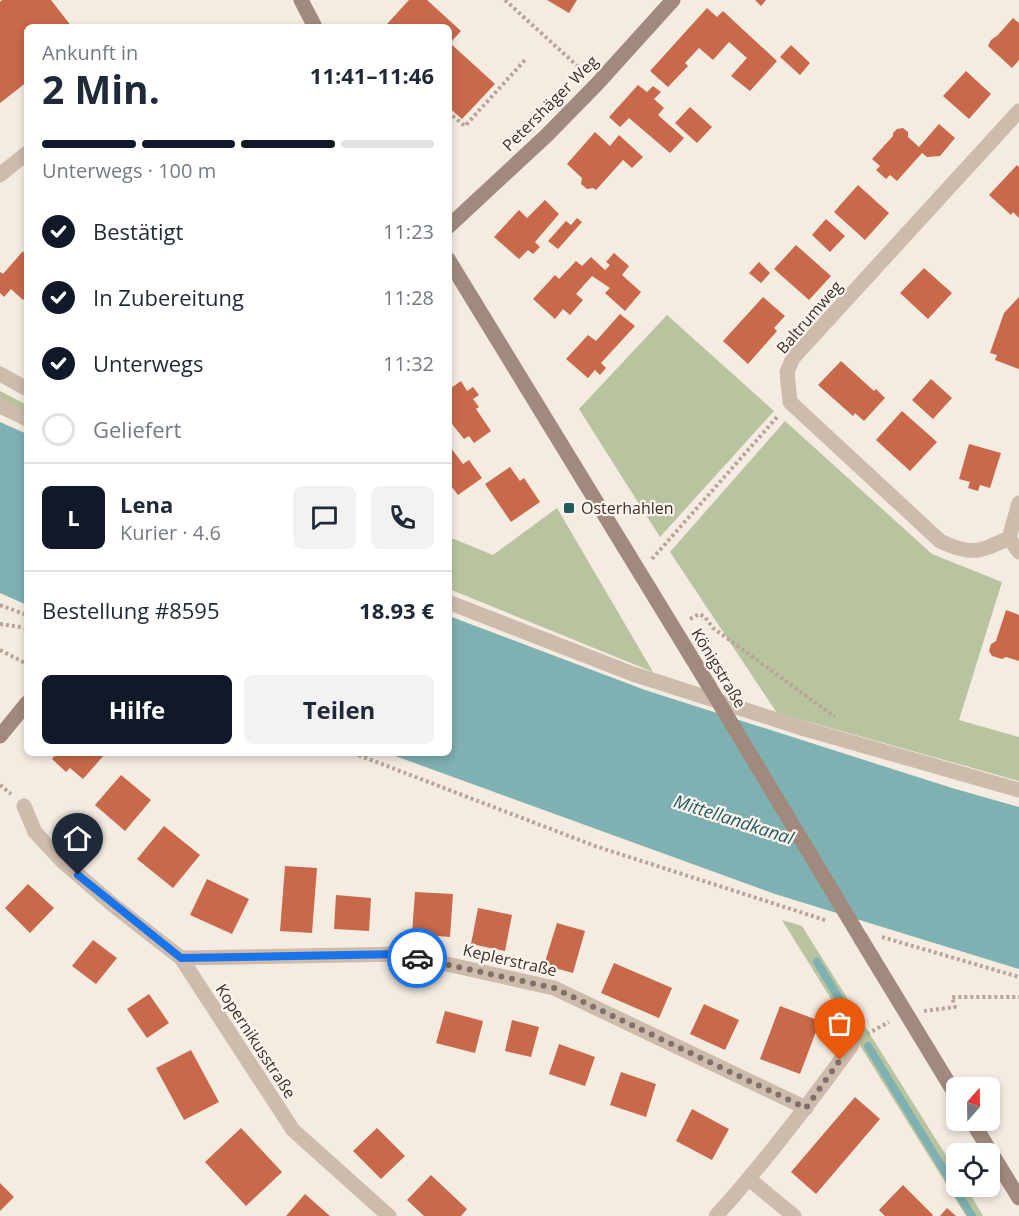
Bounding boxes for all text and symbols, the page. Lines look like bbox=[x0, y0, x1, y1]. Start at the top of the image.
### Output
text: Ankunft in bbox=[42, 39, 138, 66]
street label: Petershäger Weg bbox=[497, 50, 603, 156]
text: 11:41–11:46 bbox=[310, 60, 434, 90]
text: 2 Min. bbox=[42, 62, 160, 115]
text: Unterwegs · 100 m bbox=[42, 157, 216, 184]
icon: check bbox=[42, 215, 75, 248]
text: Bestätigt bbox=[93, 216, 183, 246]
text: 11:23 bbox=[383, 218, 434, 245]
street label: Baltrumweg bbox=[771, 276, 847, 358]
icon: check bbox=[42, 281, 75, 314]
text: In Zubereitung bbox=[93, 282, 244, 312]
text: 11:28 bbox=[383, 284, 434, 311]
icon: check bbox=[42, 347, 75, 380]
text: Unterwegs bbox=[93, 348, 204, 378]
text: 11:32 bbox=[383, 350, 434, 377]
text: Geliefert bbox=[93, 414, 181, 444]
button: chat bbox=[293, 486, 356, 549]
button: phone bbox=[371, 486, 434, 549]
text: Lena bbox=[120, 489, 173, 519]
place label: Osterhahlen bbox=[581, 497, 674, 519]
marker: Osterhahlen bbox=[562, 501, 576, 515]
text: L bbox=[67, 502, 80, 532]
text: Kurier · 4.6 bbox=[120, 519, 221, 546]
text: Bestellung #8595 bbox=[42, 595, 220, 625]
text: 18.93 € bbox=[359, 595, 434, 625]
street label: Königstraße bbox=[686, 624, 752, 712]
button: Hilfe bbox=[42, 675, 232, 744]
button: Teilen bbox=[244, 675, 434, 744]
water label: Mittellandkanal bbox=[671, 788, 797, 850]
pin bbox=[52, 813, 103, 875]
icon: home bbox=[61, 822, 94, 855]
courier bbox=[387, 928, 447, 988]
street label: Keplerstraße bbox=[461, 939, 559, 981]
icon: car bbox=[401, 942, 434, 975]
street label: Kopernikusstraße bbox=[211, 980, 301, 1102]
pin bbox=[814, 998, 865, 1060]
icon: bag bbox=[823, 1007, 856, 1040]
north arrow bbox=[946, 1077, 1000, 1131]
map controls bbox=[946, 1077, 1000, 1197]
button: locate bbox=[946, 1143, 1000, 1197]

